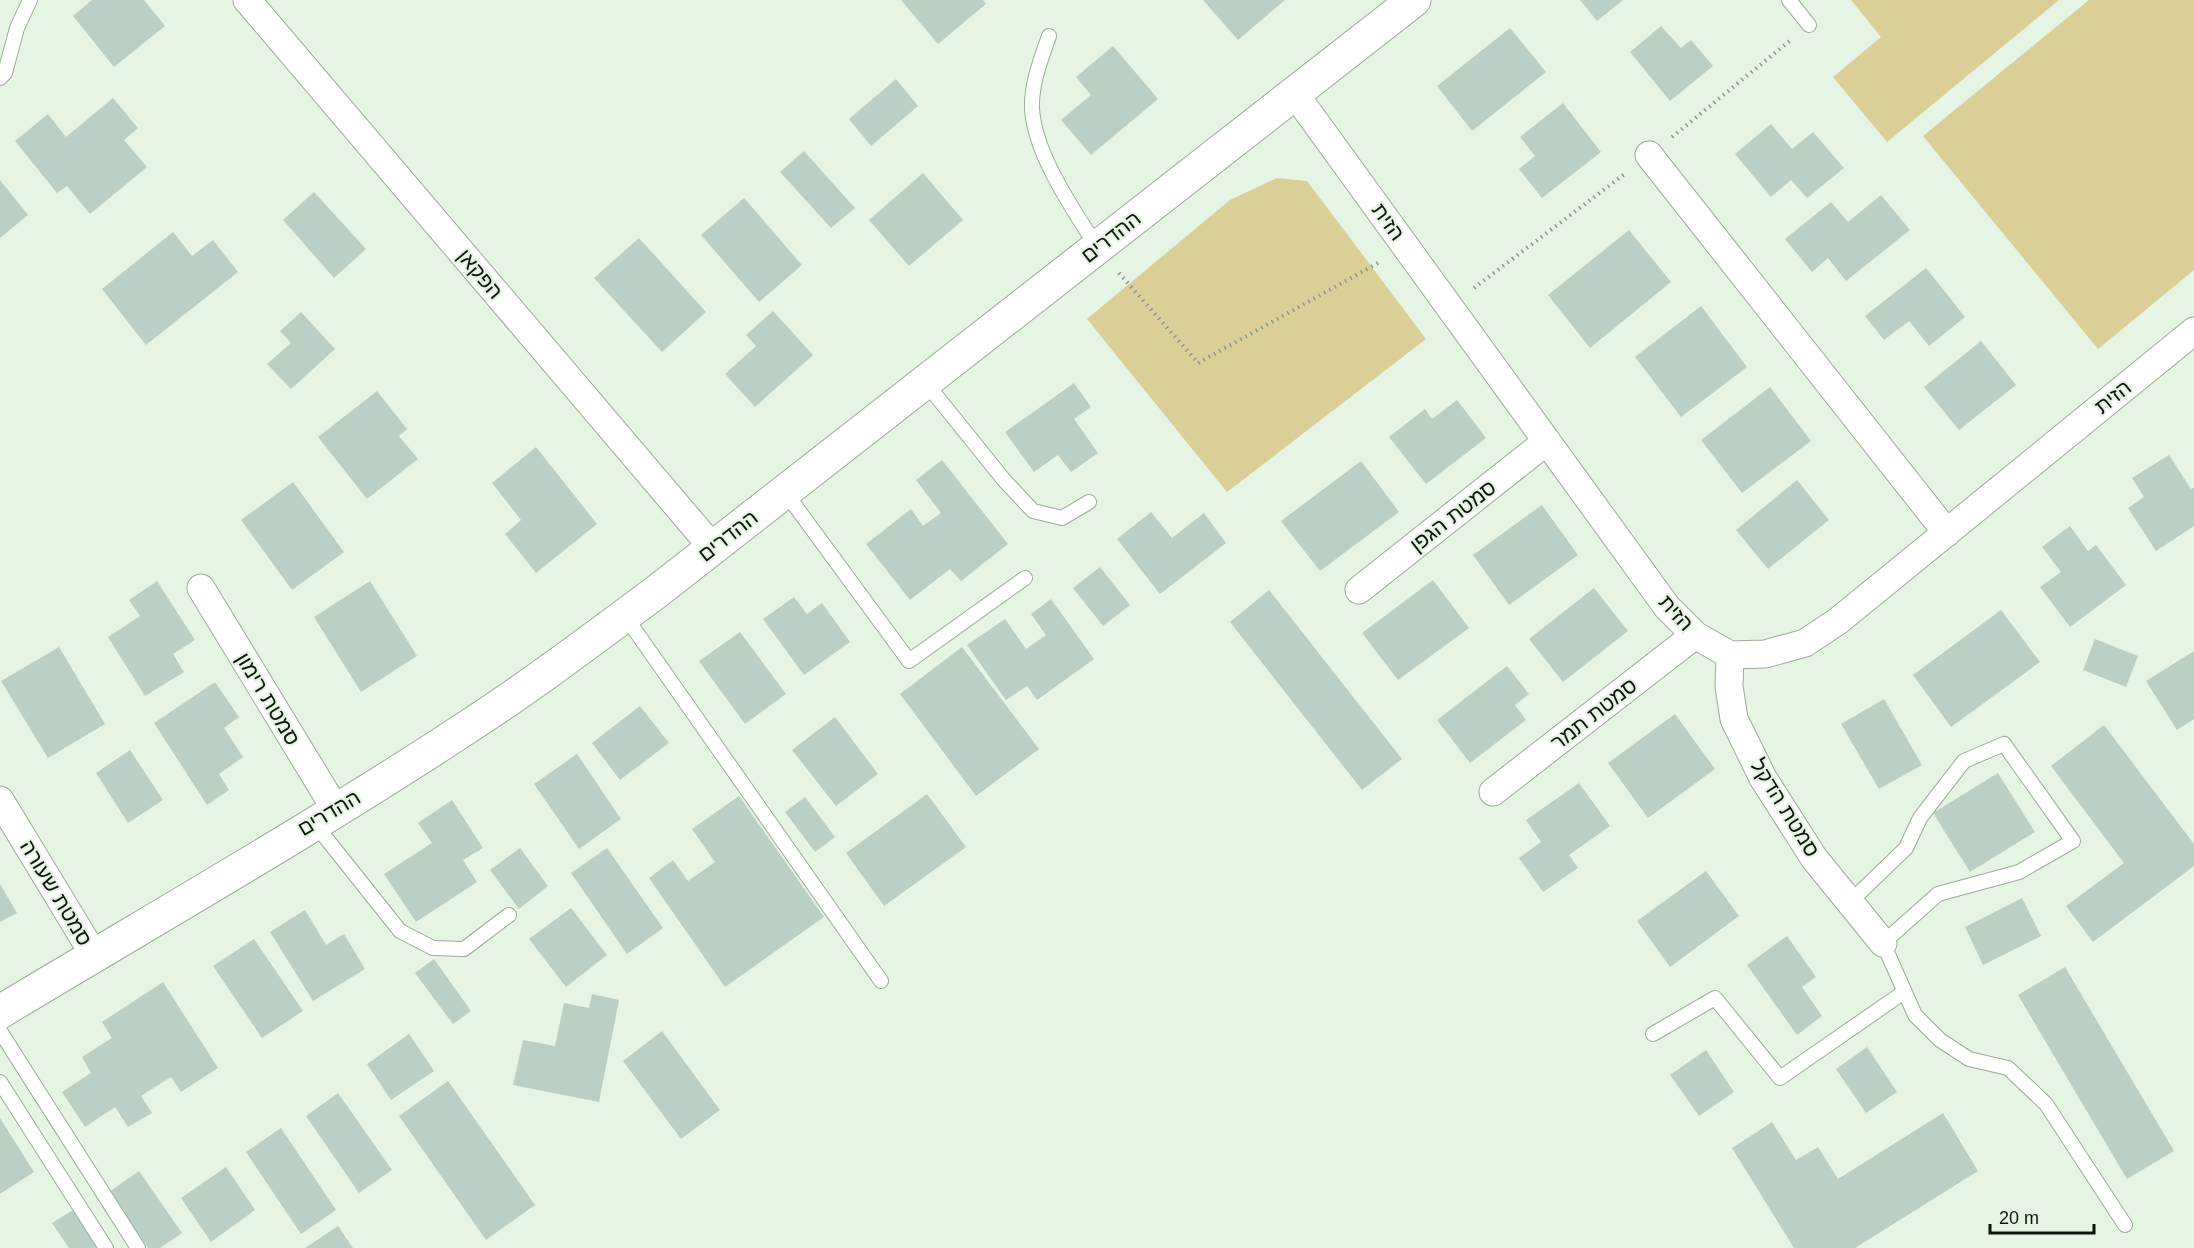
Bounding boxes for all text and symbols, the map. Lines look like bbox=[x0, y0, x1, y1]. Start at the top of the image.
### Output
street label: הזית bbox=[1367, 199, 1409, 245]
street label: ההדרים bbox=[1077, 206, 1145, 267]
street label: הפקאן bbox=[453, 244, 508, 303]
street label: הזית bbox=[2090, 375, 2135, 418]
street label: סמטת הגפן bbox=[1405, 475, 1500, 556]
street label: ההדרים bbox=[694, 505, 762, 566]
street label: הזית bbox=[1655, 590, 1698, 635]
street label: סמטת רימון bbox=[232, 648, 305, 749]
street label: סמטת תמר bbox=[1546, 673, 1641, 754]
street label: סמטת הדקל bbox=[1746, 755, 1824, 861]
street label: ההדרים bbox=[293, 785, 364, 840]
street label: סמטת שעורה bbox=[16, 836, 97, 950]
scale bar bbox=[1990, 1197, 2094, 1235]
text: 20 m bbox=[1999, 1208, 2039, 1228]

